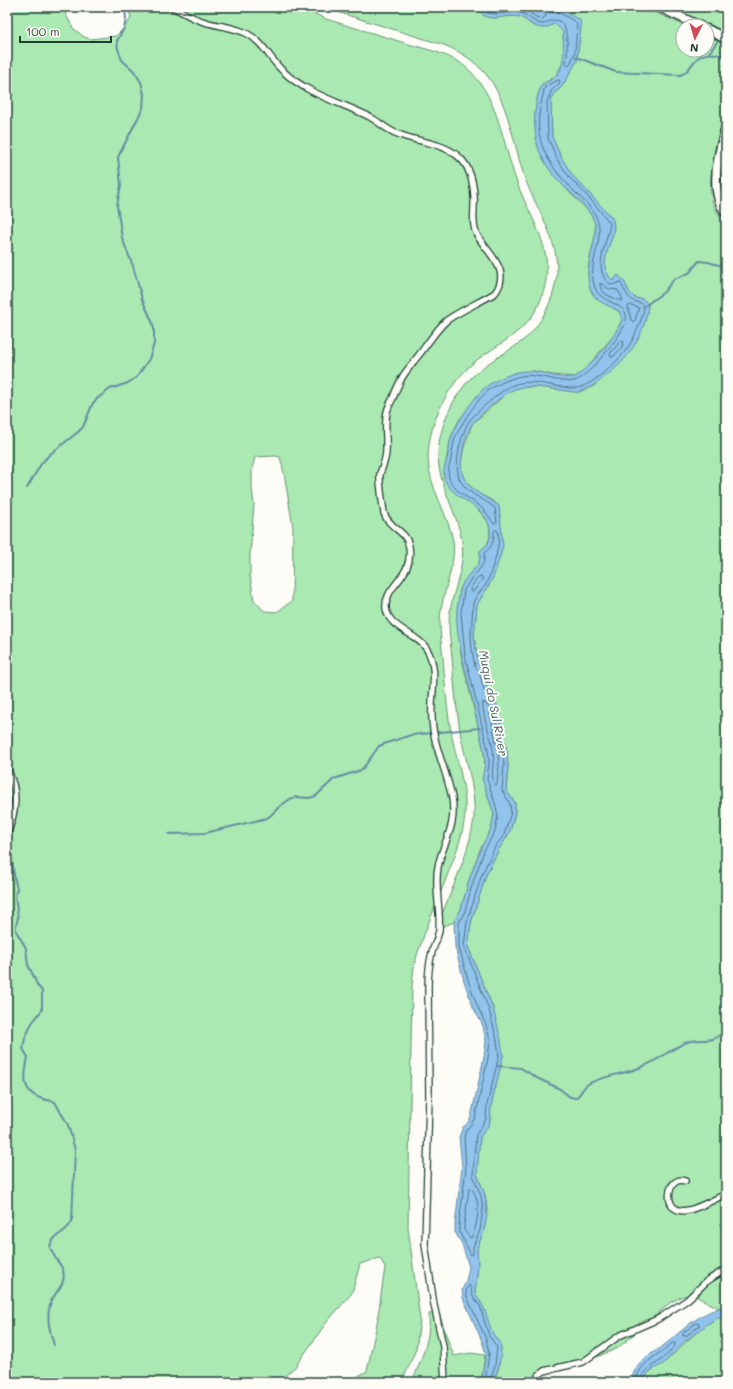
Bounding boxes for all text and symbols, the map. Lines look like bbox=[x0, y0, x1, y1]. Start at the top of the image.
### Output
scale bar bbox=[20, 18, 111, 44]
north arrow bbox=[675, 18, 715, 58]
text: 100 m bbox=[26, 23, 60, 39]
text: N bbox=[689, 41, 699, 56]
water label: Muqui do Sul River bbox=[476, 649, 512, 757]

